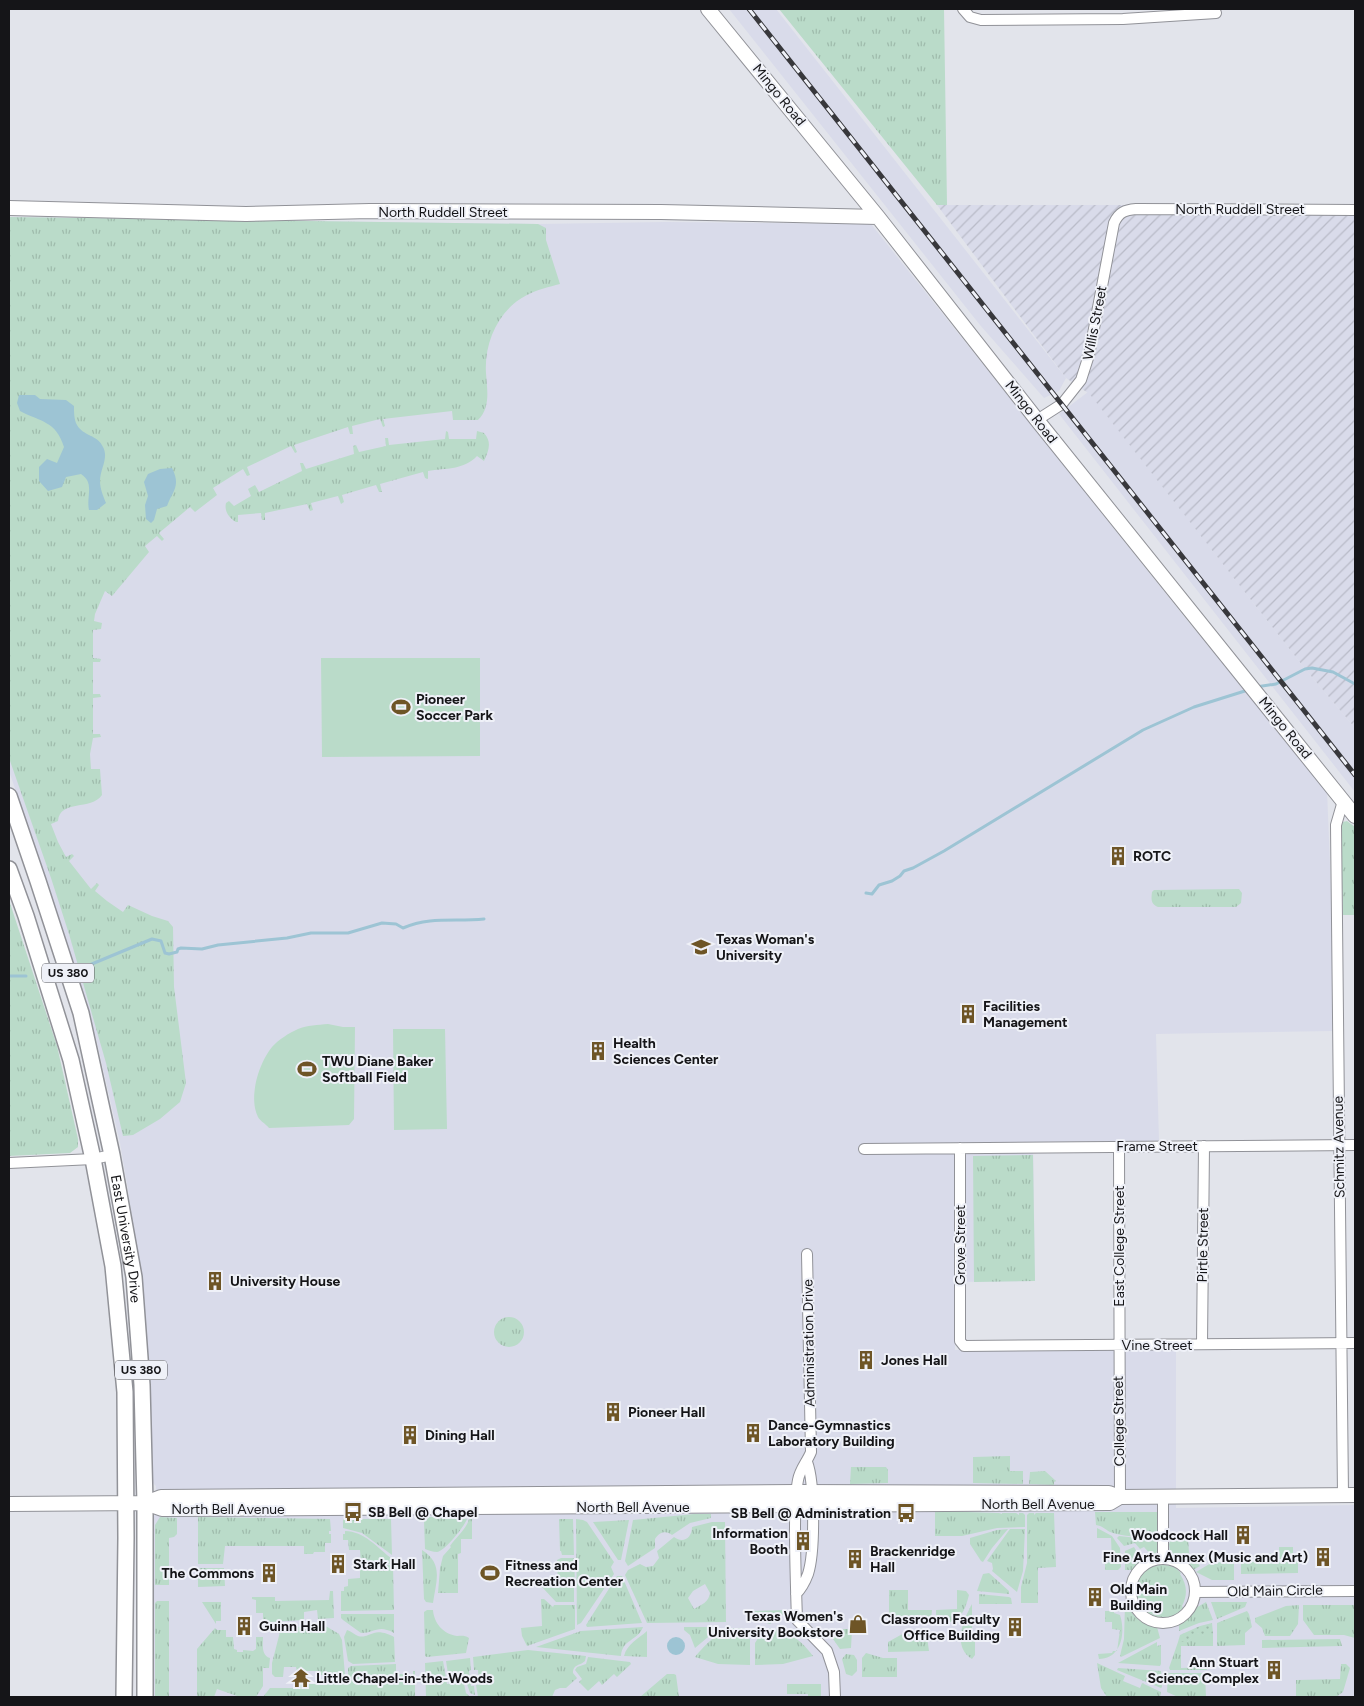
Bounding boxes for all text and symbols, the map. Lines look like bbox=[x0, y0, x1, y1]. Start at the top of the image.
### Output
street label: Mingo Road bbox=[749, 61, 809, 129]
street label: North Ruddell Street bbox=[1175, 201, 1305, 218]
street label: North Ruddell Street bbox=[378, 204, 508, 221]
street label: Willis Street bbox=[1079, 284, 1111, 362]
street label: Mingo Road bbox=[1001, 377, 1061, 447]
place label: Pioneer Soccer Park bbox=[416, 691, 493, 724]
street label: Mingo Road bbox=[1255, 694, 1315, 762]
sports icon: Pioneer Soccer Park bbox=[390, 696, 412, 718]
building icon: ROTC bbox=[1107, 845, 1129, 867]
place label: ROTC bbox=[1133, 848, 1171, 865]
place label: Texas Woman's University bbox=[716, 931, 815, 964]
school or university icon: Texas Woman's University bbox=[690, 936, 712, 958]
road number: US 380 bbox=[42, 964, 94, 982]
place label: Facilities Management bbox=[983, 998, 1068, 1031]
building icon: Facilities Management bbox=[957, 1003, 979, 1025]
place label: Health Sciences Center bbox=[613, 1035, 719, 1068]
building icon: Health Sciences Center bbox=[587, 1040, 609, 1062]
place label: TWU Diane Baker Softball Field bbox=[322, 1053, 434, 1086]
sports icon: TWU Diane Baker Softball Field bbox=[296, 1058, 318, 1080]
street label: Schmitz Avenue bbox=[1330, 1095, 1348, 1198]
street label: Frame Street bbox=[1116, 1138, 1198, 1155]
street label: East University Drive bbox=[107, 1173, 144, 1304]
street label: East College Street bbox=[1111, 1185, 1128, 1307]
street label: Grove Street bbox=[952, 1205, 969, 1285]
street label: Pirtle Street bbox=[1194, 1207, 1212, 1283]
building icon: University House bbox=[204, 1270, 226, 1292]
place label: University House bbox=[230, 1273, 340, 1290]
street label: Administration Drive bbox=[799, 1279, 819, 1407]
street label: Vine Street bbox=[1121, 1337, 1193, 1354]
building icon: Jones Hall bbox=[855, 1349, 877, 1371]
place label: Jones Hall bbox=[881, 1352, 947, 1369]
road number: US 380 bbox=[115, 1360, 167, 1380]
street label: College Street bbox=[1110, 1376, 1128, 1466]
building icon: Pioneer Hall bbox=[602, 1401, 624, 1423]
place label: Pioneer Hall bbox=[628, 1404, 705, 1421]
place label: Dance-Gymnastics Laboratory Building bbox=[768, 1417, 895, 1450]
building icon: Dance-Gymnastics Laboratory Building bbox=[742, 1422, 764, 1444]
building icon: Dining Hall bbox=[399, 1424, 421, 1446]
place label: Dining Hall bbox=[425, 1427, 495, 1444]
street label: North Bell Avenue bbox=[981, 1496, 1095, 1513]
street label: North Bell Avenue bbox=[576, 1499, 690, 1516]
street label: North Bell Avenue bbox=[171, 1501, 285, 1518]
bus stop icon: SB Bell @ Chapel bbox=[342, 1501, 364, 1523]
bus stop icon: SB Bell @ Administration bbox=[895, 1502, 917, 1524]
place label: SB Bell @ Chapel bbox=[368, 1504, 477, 1521]
place label: SB Bell @ Administration bbox=[731, 1505, 891, 1522]
building icon: Woodcock Hall bbox=[1232, 1524, 1254, 1546]
place label: Information Booth bbox=[712, 1525, 788, 1558]
place label: Woodcock Hall bbox=[1131, 1527, 1228, 1544]
building icon: Information Booth bbox=[792, 1530, 814, 1552]
place label: Brackenridge Hall bbox=[870, 1543, 956, 1576]
building icon: Fine Arts Annex (Music and Art) bbox=[1312, 1546, 1334, 1568]
building icon: Brackenridge Hall bbox=[844, 1548, 866, 1570]
place label: Fine Arts Annex (Music and Art) bbox=[1103, 1549, 1308, 1566]
building icon: Stark Hall bbox=[327, 1553, 349, 1575]
place label: Stark Hall bbox=[353, 1556, 415, 1573]
place label: Fitness and Recreation Center bbox=[505, 1557, 624, 1590]
building icon: The Commons bbox=[258, 1562, 280, 1584]
sports icon: Fitness and Recreation Center bbox=[479, 1562, 501, 1584]
place label: The Commons bbox=[161, 1565, 254, 1582]
place label: Old Main Building bbox=[1110, 1581, 1167, 1614]
street label: Old Main Circle bbox=[1227, 1582, 1323, 1600]
building icon: Old Main Building bbox=[1084, 1586, 1106, 1608]
place label: Texas Women's University Bookstore bbox=[708, 1608, 843, 1641]
place label: Classroom Faculty Office Building bbox=[881, 1611, 1001, 1644]
shop icon: Texas Women's University Bookstore bbox=[847, 1613, 869, 1635]
building icon: Guinn Hall bbox=[233, 1615, 255, 1637]
building icon: Classroom Faculty Office Building bbox=[1004, 1616, 1026, 1638]
place label: Guinn Hall bbox=[259, 1618, 325, 1635]
place label: Ann Stuart Science Complex bbox=[1147, 1654, 1259, 1687]
building icon: Ann Stuart Science Complex bbox=[1263, 1659, 1285, 1681]
temple icon: Little Chapel-in-the-Woods bbox=[290, 1667, 312, 1689]
place label: Little Chapel-in-the-Woods bbox=[316, 1670, 493, 1687]

